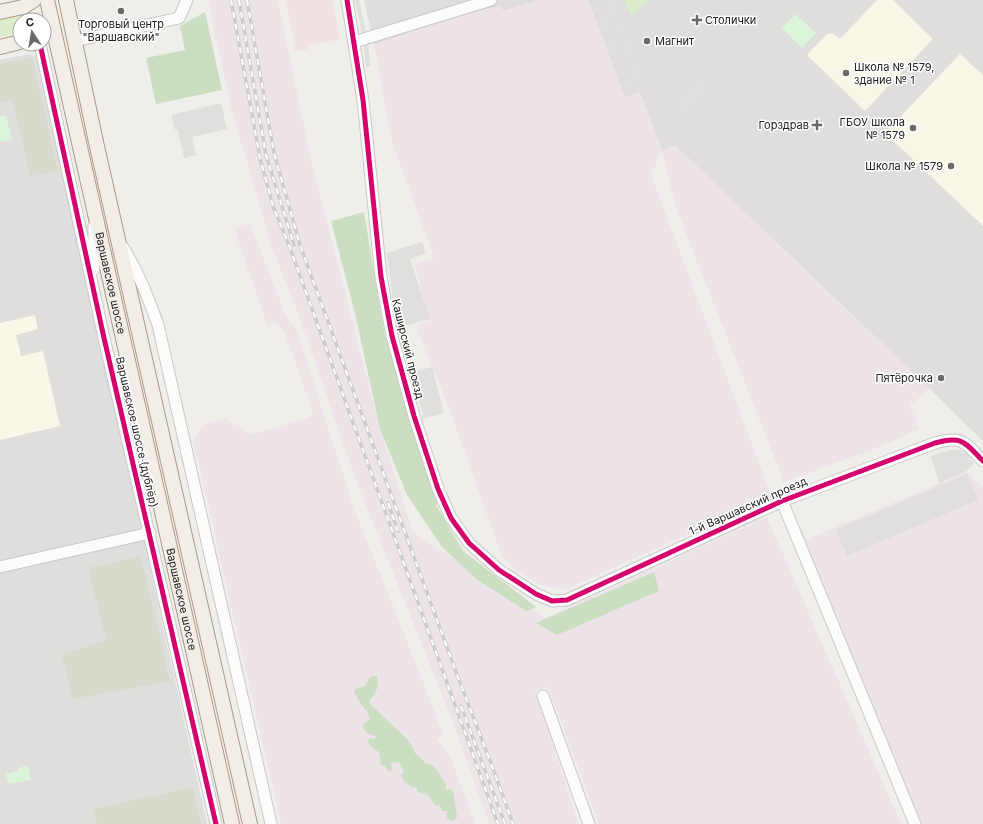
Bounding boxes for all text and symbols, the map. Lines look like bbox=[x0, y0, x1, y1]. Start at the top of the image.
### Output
marker: Торговый центр "Варшавский" bbox=[116, 6, 126, 16]
north arrow bbox=[12, 12, 52, 52]
place label: Столички bbox=[705, 13, 756, 27]
text: С bbox=[24, 15, 35, 30]
marker: Столички bbox=[692, 15, 702, 25]
place label: Торговый центр "Варшавский" bbox=[78, 17, 164, 44]
place label: Магнит bbox=[655, 34, 695, 48]
marker: Магнит bbox=[642, 36, 652, 46]
place label: Школа № 1579, здание № 1 bbox=[854, 60, 935, 87]
marker: Школа № 1579, здание № 1 bbox=[841, 68, 851, 78]
place label: ГБОУ школа № 1579 bbox=[840, 115, 905, 142]
place label: Горздрав bbox=[759, 118, 809, 132]
marker: Горздрав bbox=[812, 120, 822, 130]
marker: ГБОУ школа № 1579 bbox=[908, 123, 918, 133]
place label: Школа № 1579 bbox=[865, 159, 943, 173]
marker: Школа № 1579 bbox=[946, 161, 956, 171]
street label: Варшавское шоссе bbox=[92, 230, 129, 335]
street label: Каширский проезд bbox=[389, 297, 427, 401]
street label: Варшавское шоссе (дублёр) bbox=[113, 355, 161, 509]
place label: Пятёрочка bbox=[875, 371, 933, 385]
marker: Пятёрочка bbox=[936, 373, 946, 383]
street label: 1-й Варшавский проезд bbox=[687, 474, 809, 538]
street label: Варшавское шоссе bbox=[163, 547, 200, 652]

